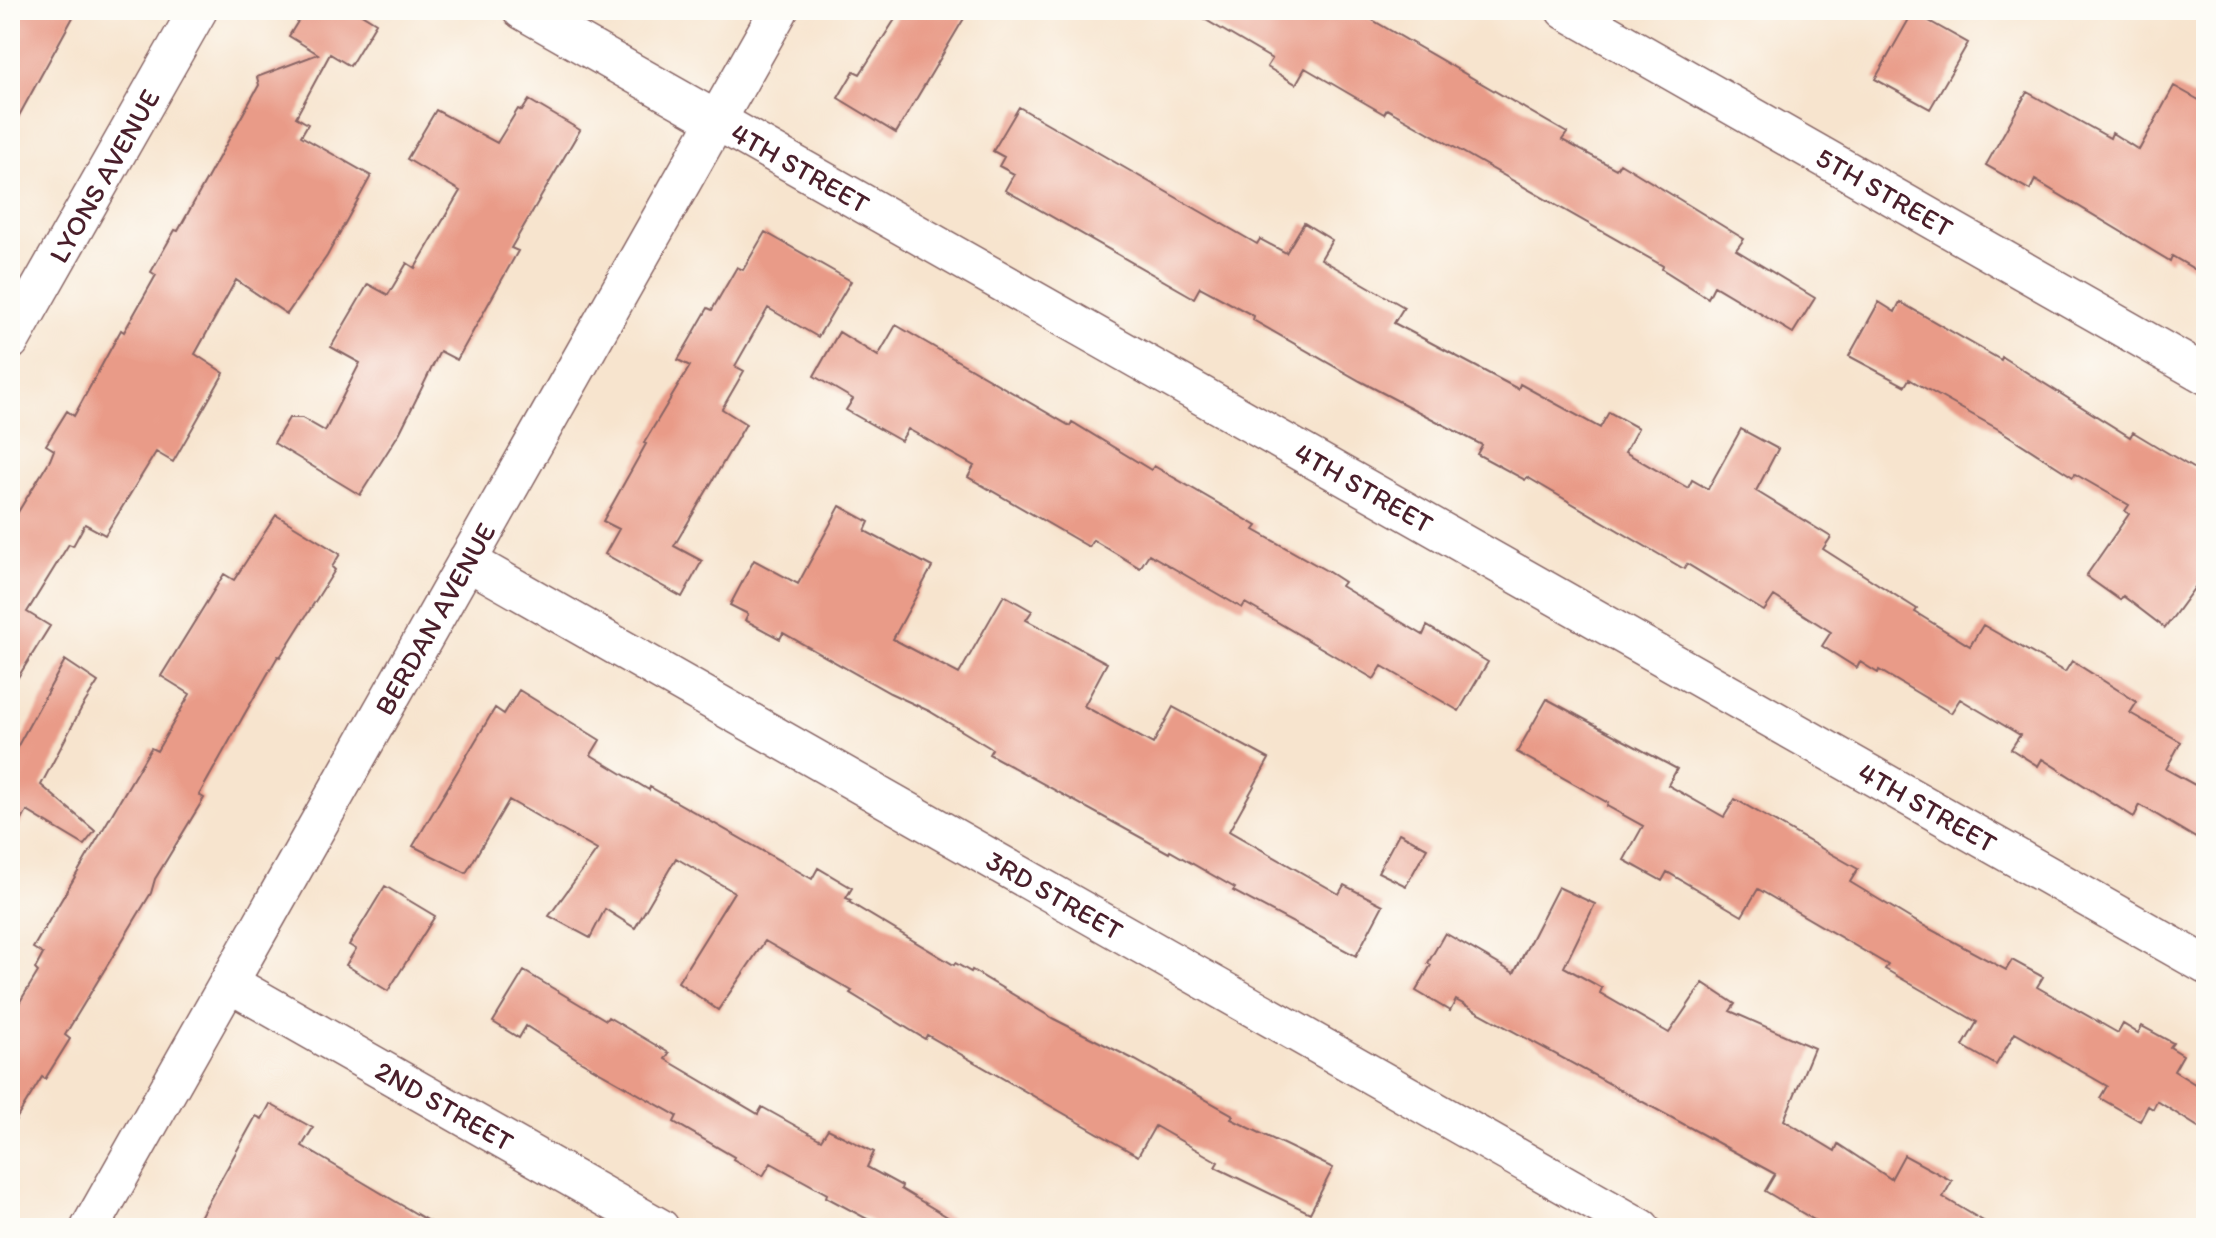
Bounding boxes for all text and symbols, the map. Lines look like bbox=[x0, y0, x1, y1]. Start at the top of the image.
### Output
street label: LYONS AVENUE bbox=[41, 83, 167, 269]
street label: 4TH STREET bbox=[725, 115, 876, 221]
street label: 5TH STREET bbox=[1810, 140, 1959, 245]
street label: 4TH STREET bbox=[1289, 435, 1440, 540]
street label: BERDAN AVENUE bbox=[367, 517, 502, 721]
street label: 4TH STREET bbox=[1852, 754, 2003, 860]
street label: 3RD STREET bbox=[980, 843, 1129, 947]
street label: 2ND STREET bbox=[370, 1053, 520, 1158]

